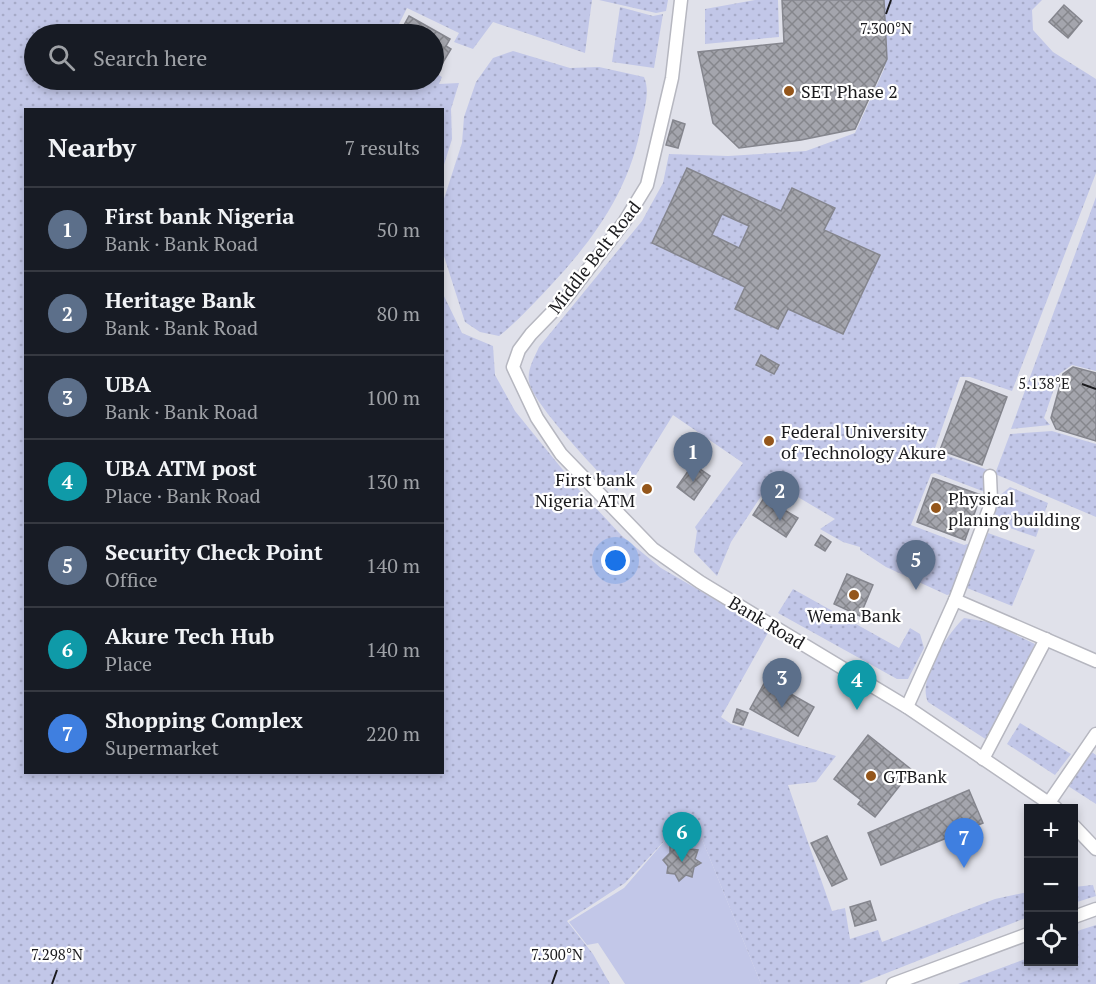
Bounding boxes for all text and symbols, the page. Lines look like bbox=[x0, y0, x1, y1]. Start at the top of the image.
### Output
text: 7.300°N bbox=[860, 18, 912, 38]
search box bbox=[24, 24, 444, 90]
icon: search bbox=[45, 41, 78, 74]
text: Search here bbox=[93, 43, 207, 72]
place label: SET Phase 2 bbox=[801, 79, 898, 103]
marker: SET Phase 2 bbox=[782, 84, 796, 98]
text: Nearby bbox=[48, 130, 136, 164]
text: 7 results bbox=[345, 134, 420, 161]
street label: Middle Belt Road bbox=[542, 196, 646, 318]
text: First bank Nigeria bbox=[105, 201, 294, 230]
text: 1 bbox=[62, 216, 73, 243]
text: 50 m bbox=[377, 216, 420, 243]
text: Bank · Bank Road bbox=[105, 230, 258, 257]
text: Heritage Bank bbox=[105, 285, 255, 314]
text: 2 bbox=[62, 300, 73, 327]
text: 80 m bbox=[377, 300, 420, 327]
text: Bank · Bank Road bbox=[105, 314, 258, 341]
text: UBA bbox=[105, 369, 151, 398]
text: 5.138°E bbox=[1018, 373, 1070, 393]
text: 3 bbox=[62, 384, 73, 411]
text: 100 m bbox=[366, 384, 420, 411]
text: Bank · Bank Road bbox=[105, 398, 258, 425]
place label: Federal University of Technology Akure bbox=[781, 419, 946, 464]
pin: 1 bbox=[674, 432, 712, 482]
marker: Federal University of Technology Akure bbox=[762, 434, 776, 448]
text: UBA ATM post bbox=[105, 453, 257, 482]
place label: First bank Nigeria ATM bbox=[535, 467, 636, 512]
text: 4 bbox=[62, 468, 73, 495]
text: 130 m bbox=[366, 468, 420, 495]
pin: 2 bbox=[760, 472, 800, 521]
text: Place · Bank Road bbox=[105, 482, 261, 509]
marker: First bank Nigeria ATM bbox=[640, 482, 654, 496]
place label: Physical planing building bbox=[948, 486, 1080, 531]
marker: Physical planing building bbox=[929, 501, 943, 515]
text: Security Check Point bbox=[105, 537, 323, 566]
pin: 5 bbox=[896, 540, 936, 590]
your location bbox=[601, 546, 630, 575]
text: 5 bbox=[62, 552, 73, 579]
text: 140 m bbox=[366, 552, 420, 579]
text: Office bbox=[105, 566, 158, 593]
marker: Wema Bank bbox=[847, 588, 861, 602]
street label: Bank Road bbox=[725, 590, 809, 654]
place label: Wema Bank bbox=[807, 603, 902, 627]
text: Akure Tech Hub bbox=[105, 621, 274, 650]
text: 6 bbox=[62, 636, 73, 663]
text: 140 m bbox=[366, 636, 420, 663]
text: Place bbox=[105, 650, 152, 677]
pin: 3 bbox=[762, 658, 802, 708]
pin: 4 bbox=[838, 660, 876, 710]
text: Shopping Complex bbox=[105, 705, 303, 734]
text: 7 bbox=[62, 720, 73, 747]
text: 220 m bbox=[366, 720, 420, 747]
text: Supermarket bbox=[105, 734, 219, 761]
place label: GTBank bbox=[883, 764, 947, 788]
marker: GTBank bbox=[864, 769, 878, 783]
map controls bbox=[1024, 804, 1078, 966]
button: + bbox=[1024, 804, 1078, 858]
pin: 6 bbox=[662, 812, 702, 862]
pin: 7 bbox=[944, 818, 984, 868]
button: − bbox=[1024, 858, 1078, 912]
button: locate bbox=[1024, 912, 1078, 966]
text: 7.298°N bbox=[31, 944, 83, 964]
text: 7.300°N bbox=[531, 944, 583, 964]

